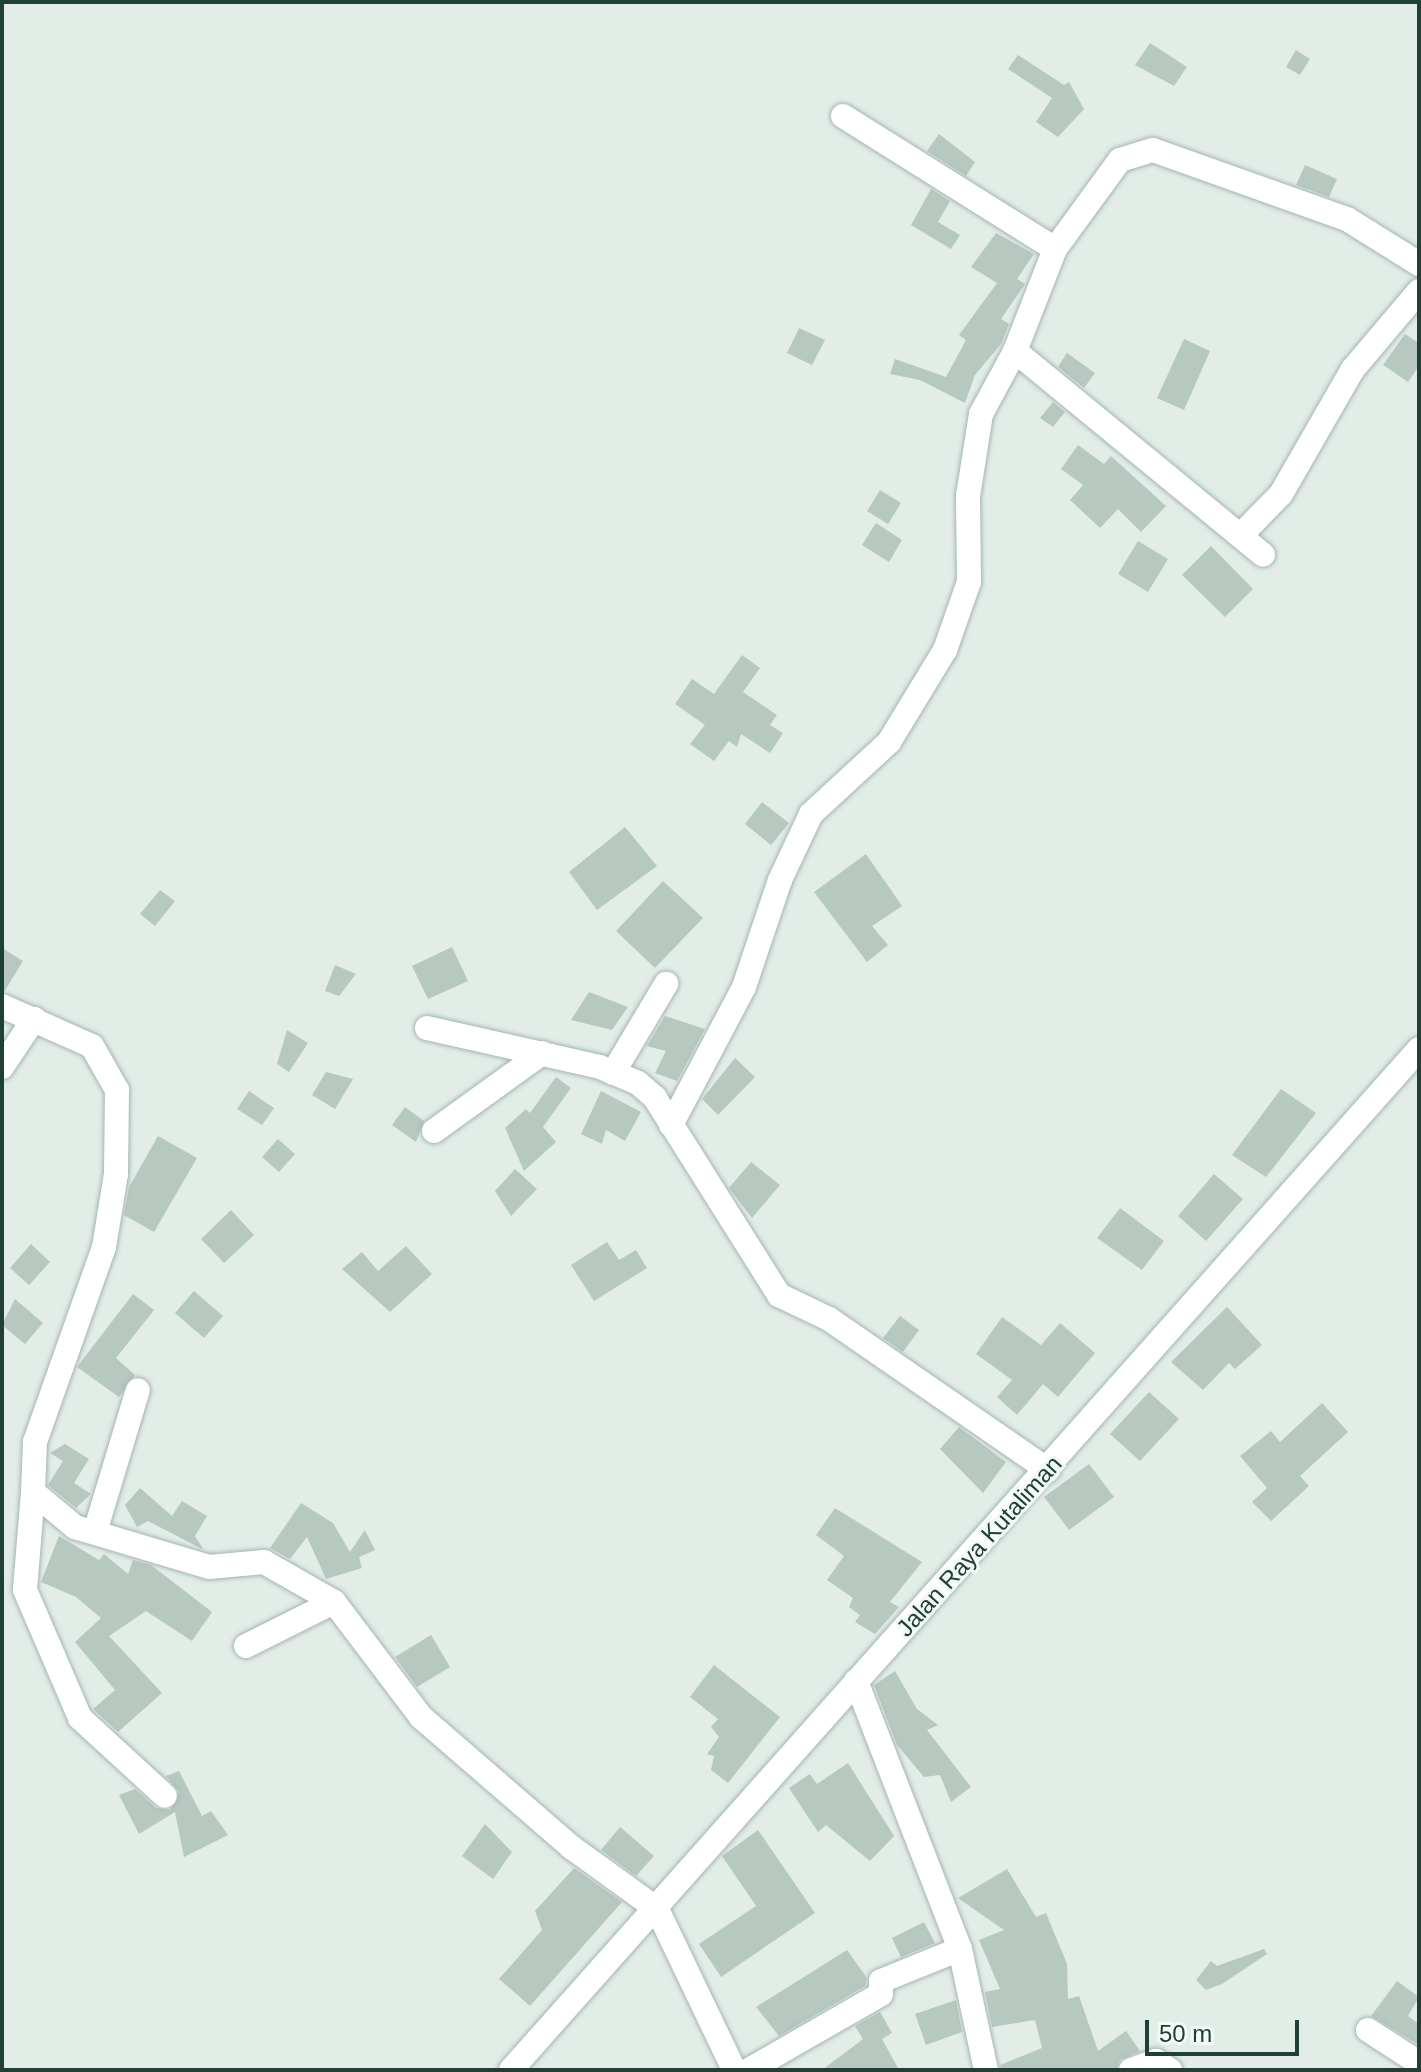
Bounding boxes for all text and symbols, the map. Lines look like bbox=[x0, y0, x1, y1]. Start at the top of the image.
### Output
street label: Jalan Raya Kutaliman bbox=[890, 1450, 1068, 1642]
scale bar bbox=[1149, 2004, 1303, 2054]
text: 50 m bbox=[1159, 2020, 1212, 2047]

